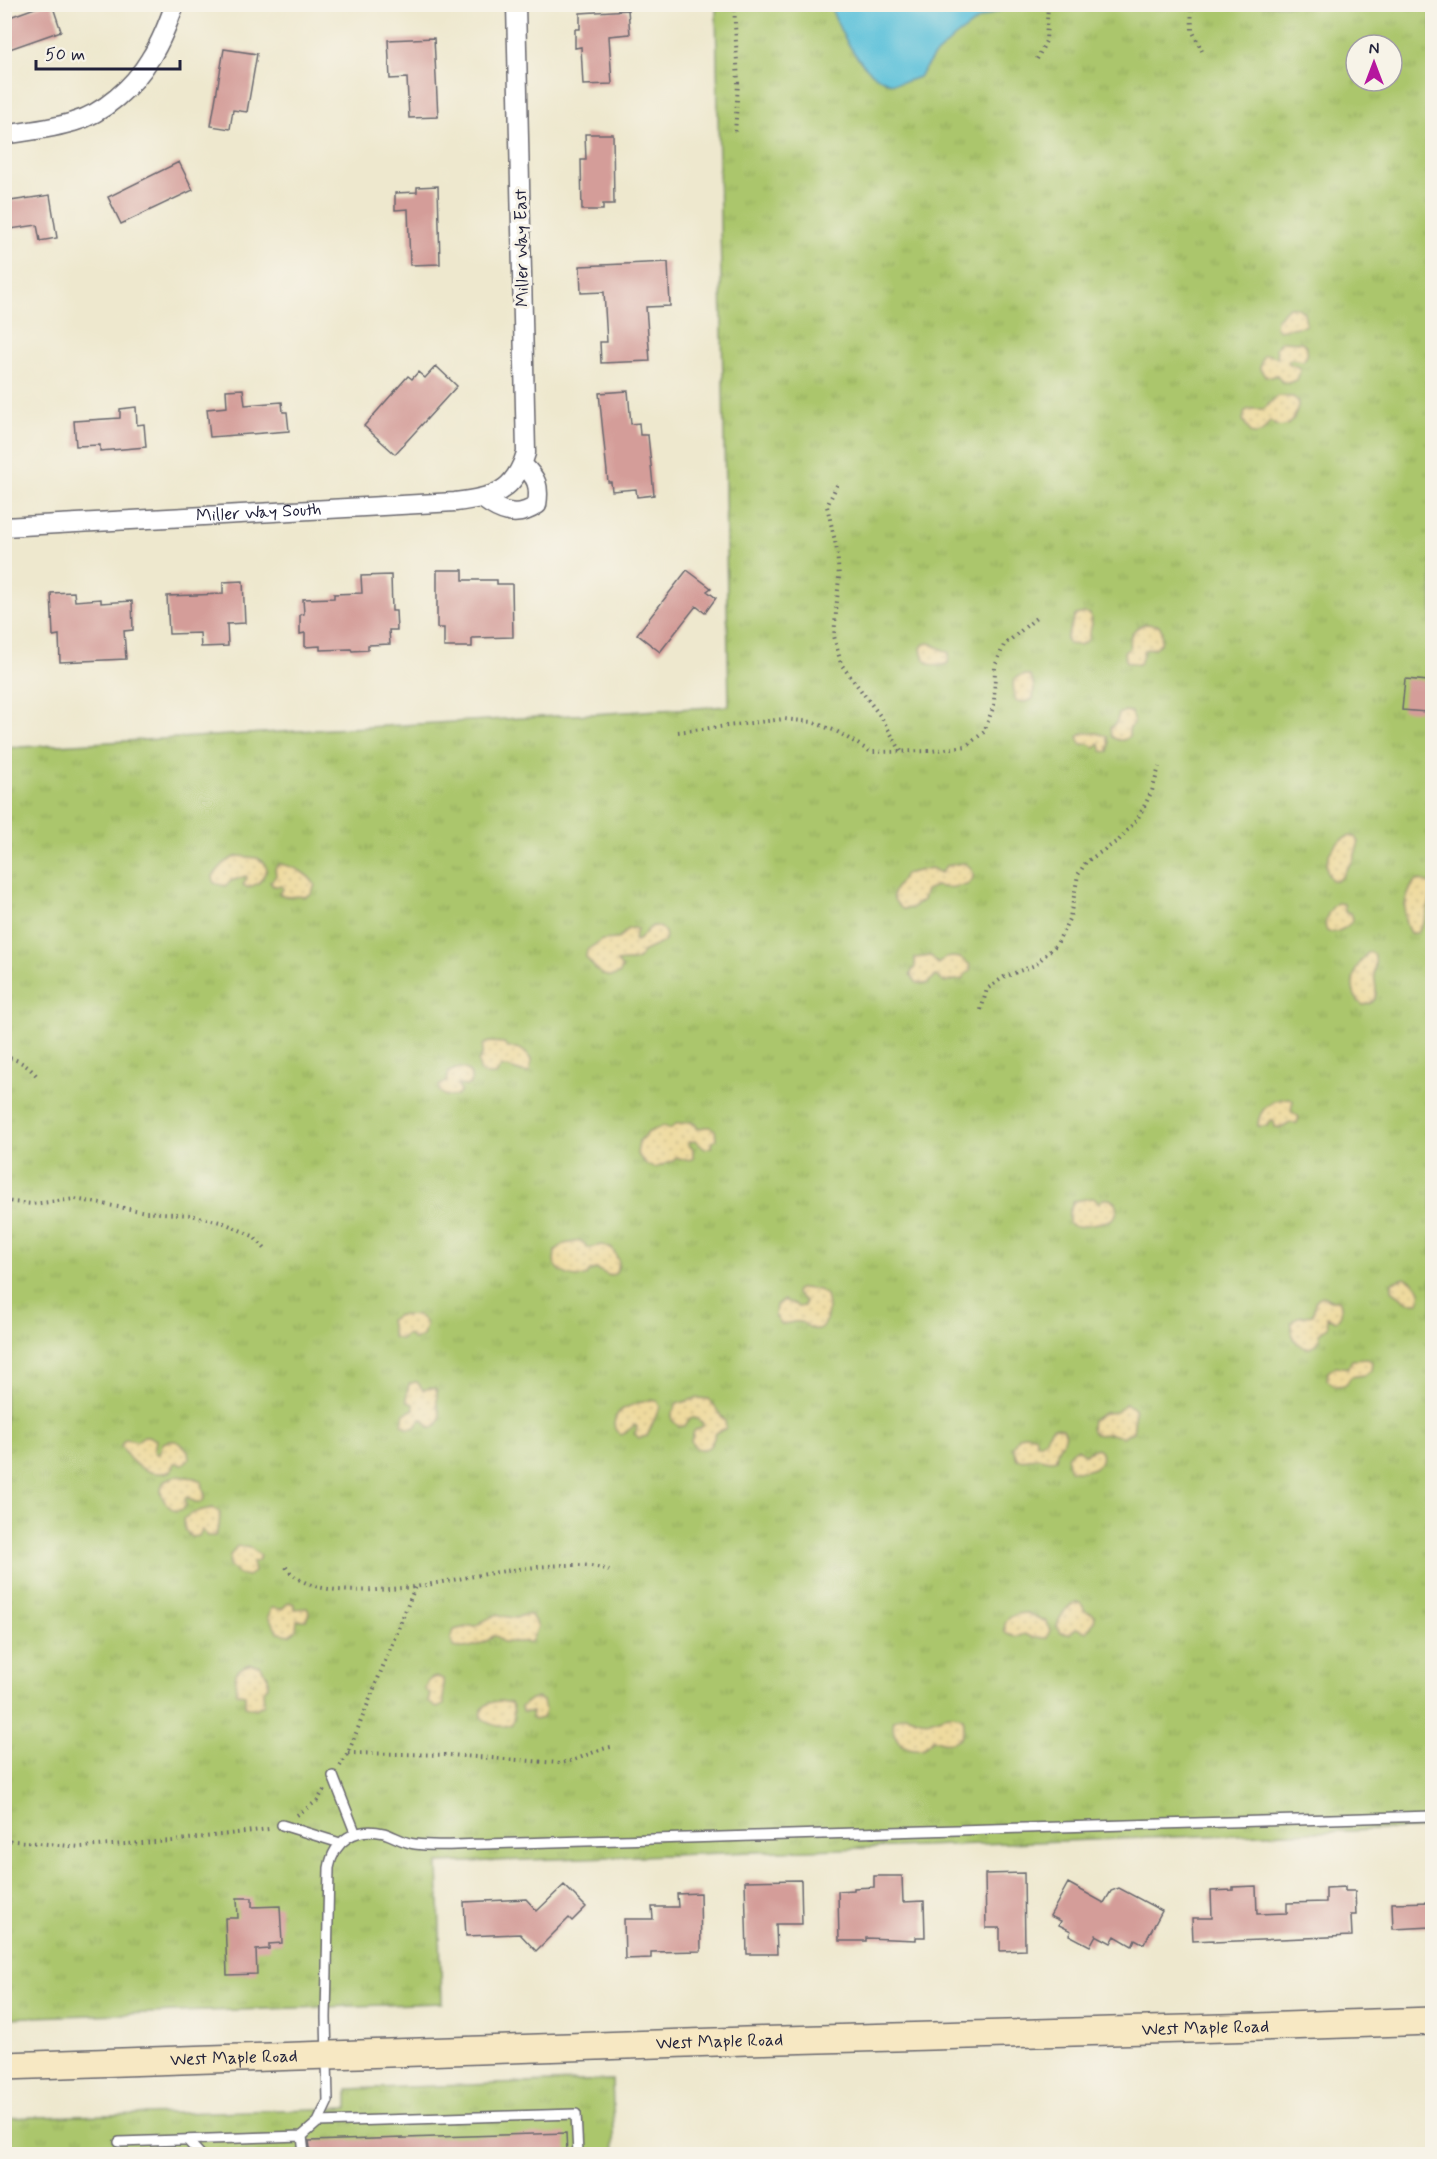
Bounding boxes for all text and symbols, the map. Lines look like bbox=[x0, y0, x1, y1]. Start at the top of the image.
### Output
scale bar bbox=[36, 33, 180, 71]
north arrow bbox=[1344, 33, 1404, 93]
text: N bbox=[1369, 39, 1379, 60]
text: 50 m bbox=[45, 43, 85, 67]
street label: Miller Way East bbox=[509, 188, 535, 307]
street label: Miller Way South bbox=[195, 497, 322, 528]
street label: West Maple Road bbox=[1141, 2015, 1270, 2042]
street label: West Maple Road bbox=[656, 2028, 784, 2056]
street label: West Maple Road bbox=[170, 2044, 298, 2072]

